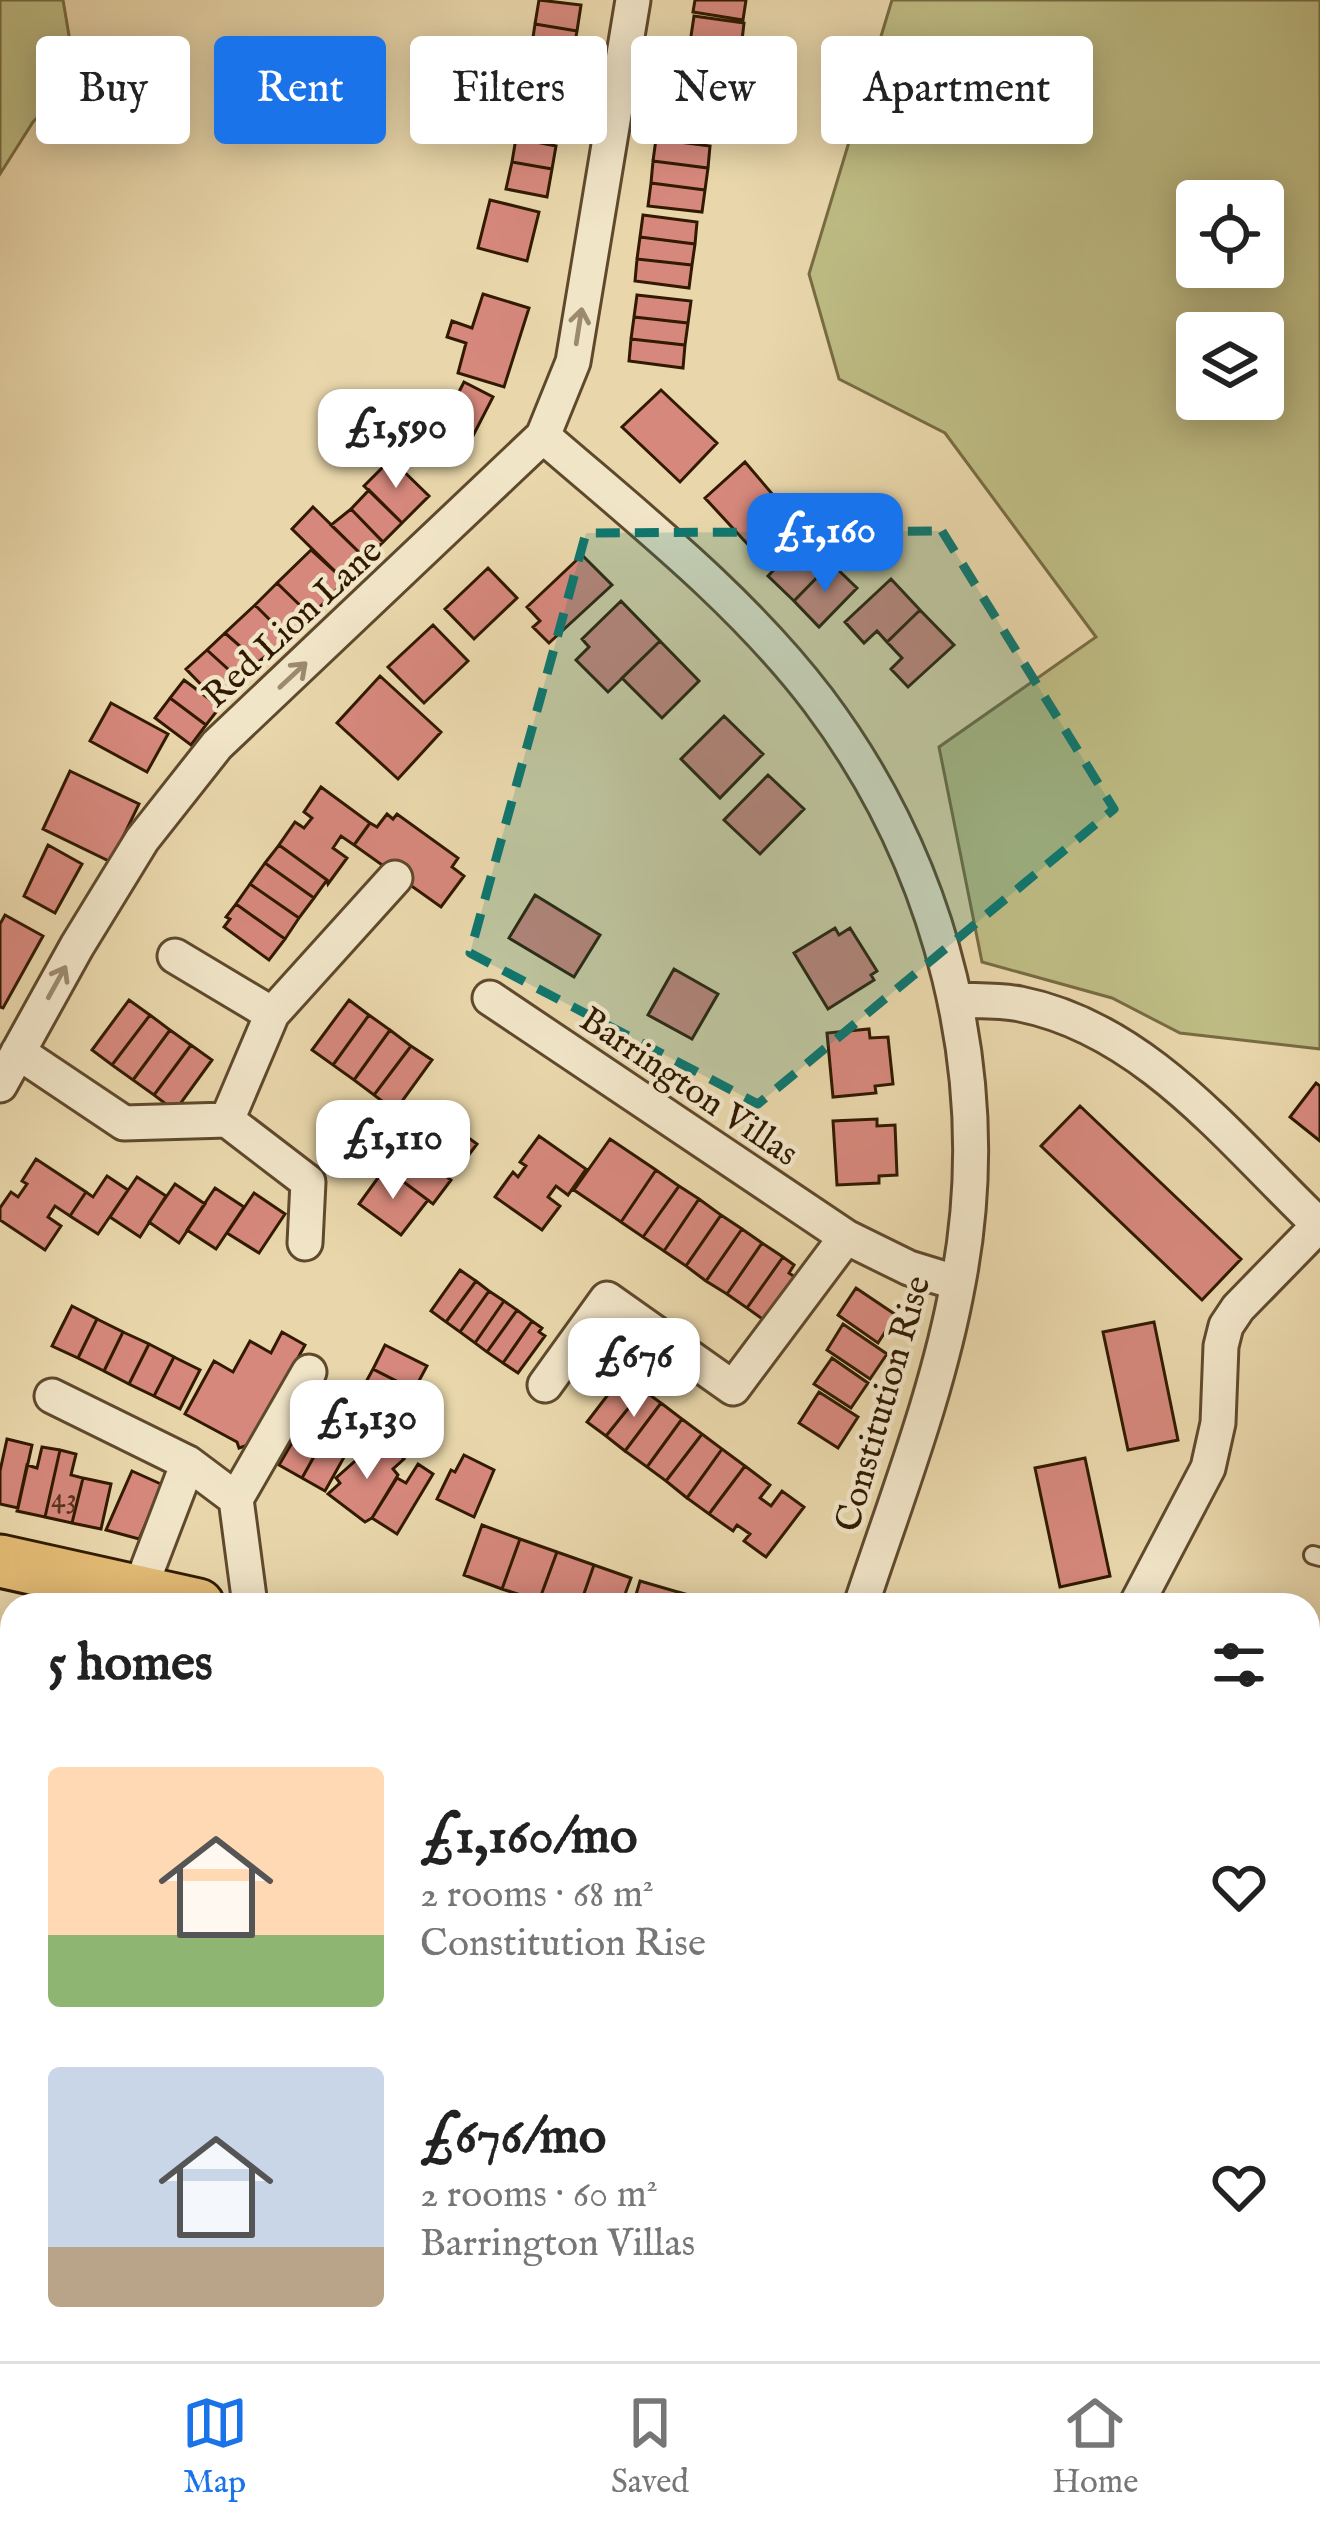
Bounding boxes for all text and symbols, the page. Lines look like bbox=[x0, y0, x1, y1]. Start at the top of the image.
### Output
chip: Buy bbox=[36, 36, 190, 144]
chip: Rent bbox=[214, 36, 386, 144]
chip: Filters bbox=[410, 36, 607, 144]
chip: New bbox=[631, 36, 797, 144]
chip: Apartment bbox=[821, 36, 1093, 144]
map controls bbox=[1176, 180, 1284, 420]
button: locate bbox=[1176, 180, 1284, 288]
one-way arrow bbox=[569, 307, 592, 346]
button: layers bbox=[1176, 312, 1284, 420]
pin: £1,590 bbox=[298, 389, 494, 491]
text: £1,590 bbox=[345, 403, 447, 452]
pin: £1,160 bbox=[727, 493, 923, 595]
text: £1,160 bbox=[774, 507, 876, 556]
street label: Red Lion Lane bbox=[194, 529, 392, 719]
one-way arrow bbox=[277, 662, 307, 689]
one-way arrow bbox=[46, 966, 69, 1001]
street label: Barrington Villas bbox=[570, 997, 806, 1178]
pin: £1,110 bbox=[295, 1100, 491, 1202]
text: £1,110 bbox=[343, 1114, 443, 1163]
street label: Constitution Rise bbox=[825, 1271, 942, 1537]
pin: £676 bbox=[563, 1318, 705, 1420]
text: £676 bbox=[595, 1332, 673, 1381]
pin: £1,130 bbox=[269, 1380, 465, 1482]
text: £1,130 bbox=[317, 1394, 417, 1443]
house number: 43 bbox=[51, 1480, 77, 1518]
icon: filters bbox=[1206, 1632, 1272, 1698]
text: 5 homes bbox=[48, 1633, 213, 1698]
text: £1,160/mo bbox=[420, 1806, 638, 1871]
icon: home bbox=[144, 1815, 288, 1959]
icon: heart bbox=[1206, 1854, 1272, 1920]
text: 2 rooms · 68 m² bbox=[420, 1871, 654, 1920]
text: Constitution Rise bbox=[420, 1920, 706, 1969]
text: £676/mo bbox=[420, 2106, 606, 2171]
icon: home bbox=[144, 2115, 288, 2259]
icon: heart bbox=[1206, 2154, 1272, 2220]
text: 2 rooms · 60 m² bbox=[420, 2171, 658, 2220]
text: Barrington Villas bbox=[420, 2220, 695, 2269]
tab: Map bbox=[182, 2390, 248, 2504]
tab: Saved bbox=[611, 2390, 689, 2504]
tab: Home bbox=[1052, 2390, 1138, 2504]

